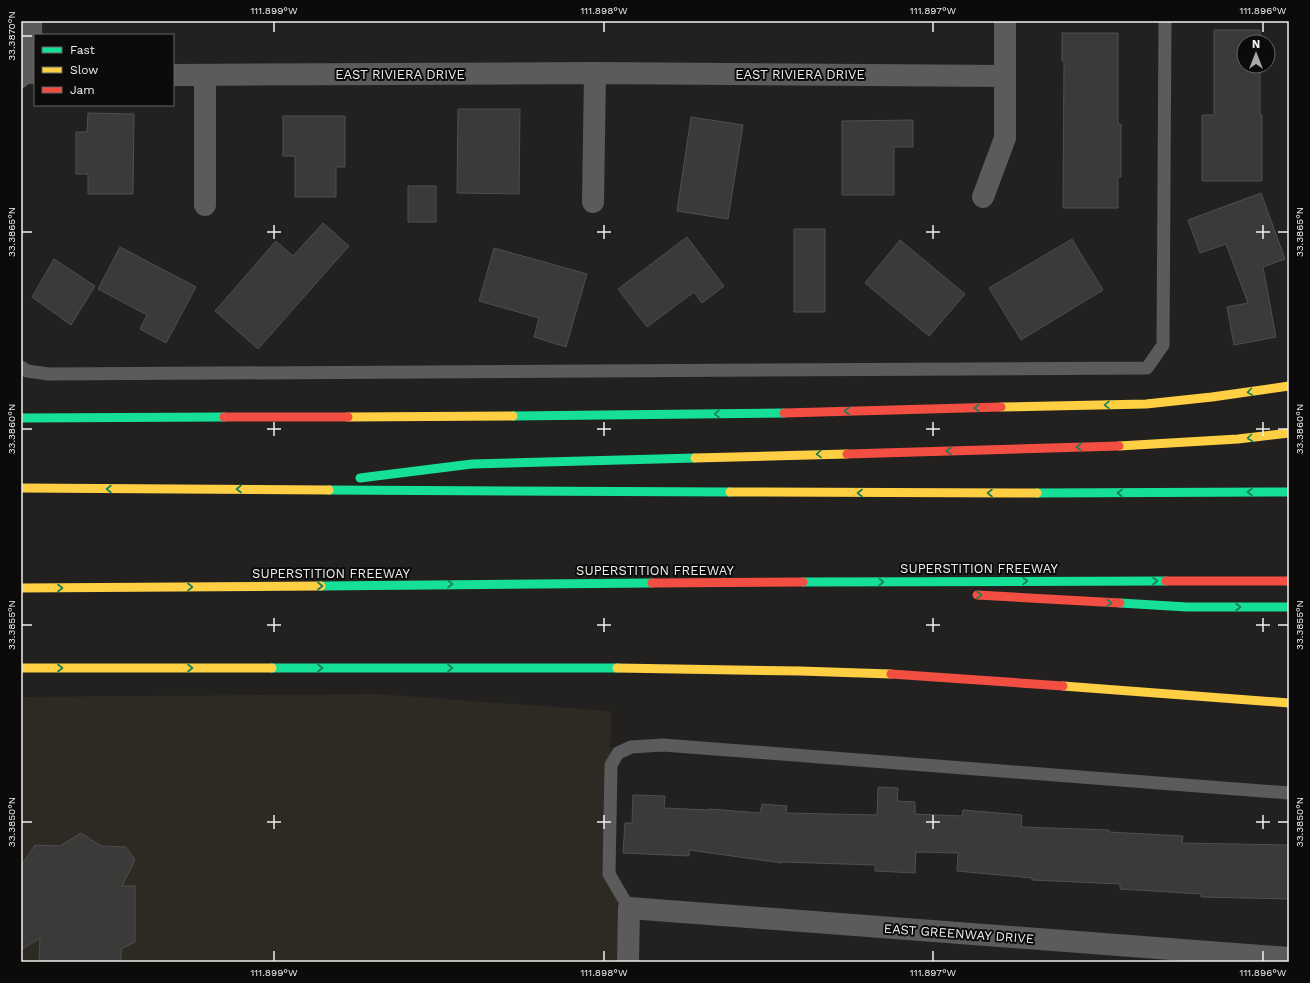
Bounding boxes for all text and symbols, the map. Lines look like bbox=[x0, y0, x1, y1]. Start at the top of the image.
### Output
text: 111.899°W bbox=[250, 5, 298, 16]
text: 111.898°W bbox=[580, 5, 628, 16]
text: 111.897°W bbox=[910, 5, 957, 16]
text: 111.896°W bbox=[1240, 5, 1287, 16]
text: 33.3870°N bbox=[6, 11, 17, 61]
legend bbox=[34, 34, 174, 106]
north arrow bbox=[1236, 34, 1276, 74]
text: N bbox=[1252, 38, 1260, 51]
text: Fast bbox=[70, 43, 95, 57]
text: Slow bbox=[70, 63, 98, 77]
street label: EAST RIVIERA DRIVE bbox=[335, 67, 465, 82]
street label: EAST RIVIERA DRIVE bbox=[735, 67, 865, 82]
text: Jam bbox=[70, 83, 95, 97]
text: 33.3865°N bbox=[6, 207, 17, 257]
text: 33.3865°N bbox=[1294, 207, 1305, 257]
one-way arrow bbox=[1247, 387, 1253, 396]
one-way arrow bbox=[1104, 400, 1110, 409]
text: 33.3860°N bbox=[6, 404, 17, 454]
one-way arrow bbox=[974, 404, 980, 412]
text: 33.3860°N bbox=[1294, 404, 1305, 454]
one-way arrow bbox=[844, 407, 850, 415]
one-way arrow bbox=[714, 409, 720, 418]
one-way arrow bbox=[1247, 433, 1253, 442]
one-way arrow bbox=[1076, 443, 1082, 451]
one-way arrow bbox=[946, 447, 952, 455]
one-way arrow bbox=[816, 450, 822, 458]
one-way arrow bbox=[106, 485, 112, 493]
one-way arrow bbox=[236, 485, 242, 493]
one-way arrow bbox=[857, 488, 863, 497]
one-way arrow bbox=[1117, 488, 1123, 497]
one-way arrow bbox=[1247, 488, 1253, 496]
one-way arrow bbox=[987, 489, 993, 497]
street label: SUPERSTITION FREEWAY bbox=[900, 561, 1058, 576]
street label: SUPERSTITION FREEWAY bbox=[576, 563, 734, 578]
street label: SUPERSTITION FREEWAY bbox=[252, 566, 410, 581]
one-way arrow bbox=[1022, 577, 1028, 585]
one-way arrow bbox=[1152, 577, 1158, 585]
one-way arrow bbox=[878, 578, 884, 586]
one-way arrow bbox=[447, 580, 453, 589]
one-way arrow bbox=[317, 582, 323, 590]
one-way arrow bbox=[187, 583, 193, 591]
one-way arrow bbox=[57, 584, 63, 592]
one-way arrow bbox=[976, 591, 982, 600]
one-way arrow bbox=[1106, 598, 1112, 607]
text: 33.3855°N bbox=[6, 600, 17, 650]
text: 33.3855°N bbox=[1294, 600, 1305, 650]
one-way arrow bbox=[1235, 603, 1241, 611]
one-way arrow bbox=[57, 664, 63, 672]
one-way arrow bbox=[187, 664, 193, 672]
one-way arrow bbox=[317, 664, 323, 672]
one-way arrow bbox=[447, 664, 453, 672]
text: 33.3850°N bbox=[6, 797, 17, 847]
text: 33.3850°N bbox=[1294, 797, 1305, 847]
street label: EAST GREENWAY DRIVE bbox=[883, 921, 1035, 946]
text: 111.899°W bbox=[250, 967, 298, 978]
text: 111.898°W bbox=[580, 967, 628, 978]
text: 111.897°W bbox=[910, 967, 957, 978]
text: 111.896°W bbox=[1240, 967, 1287, 978]

